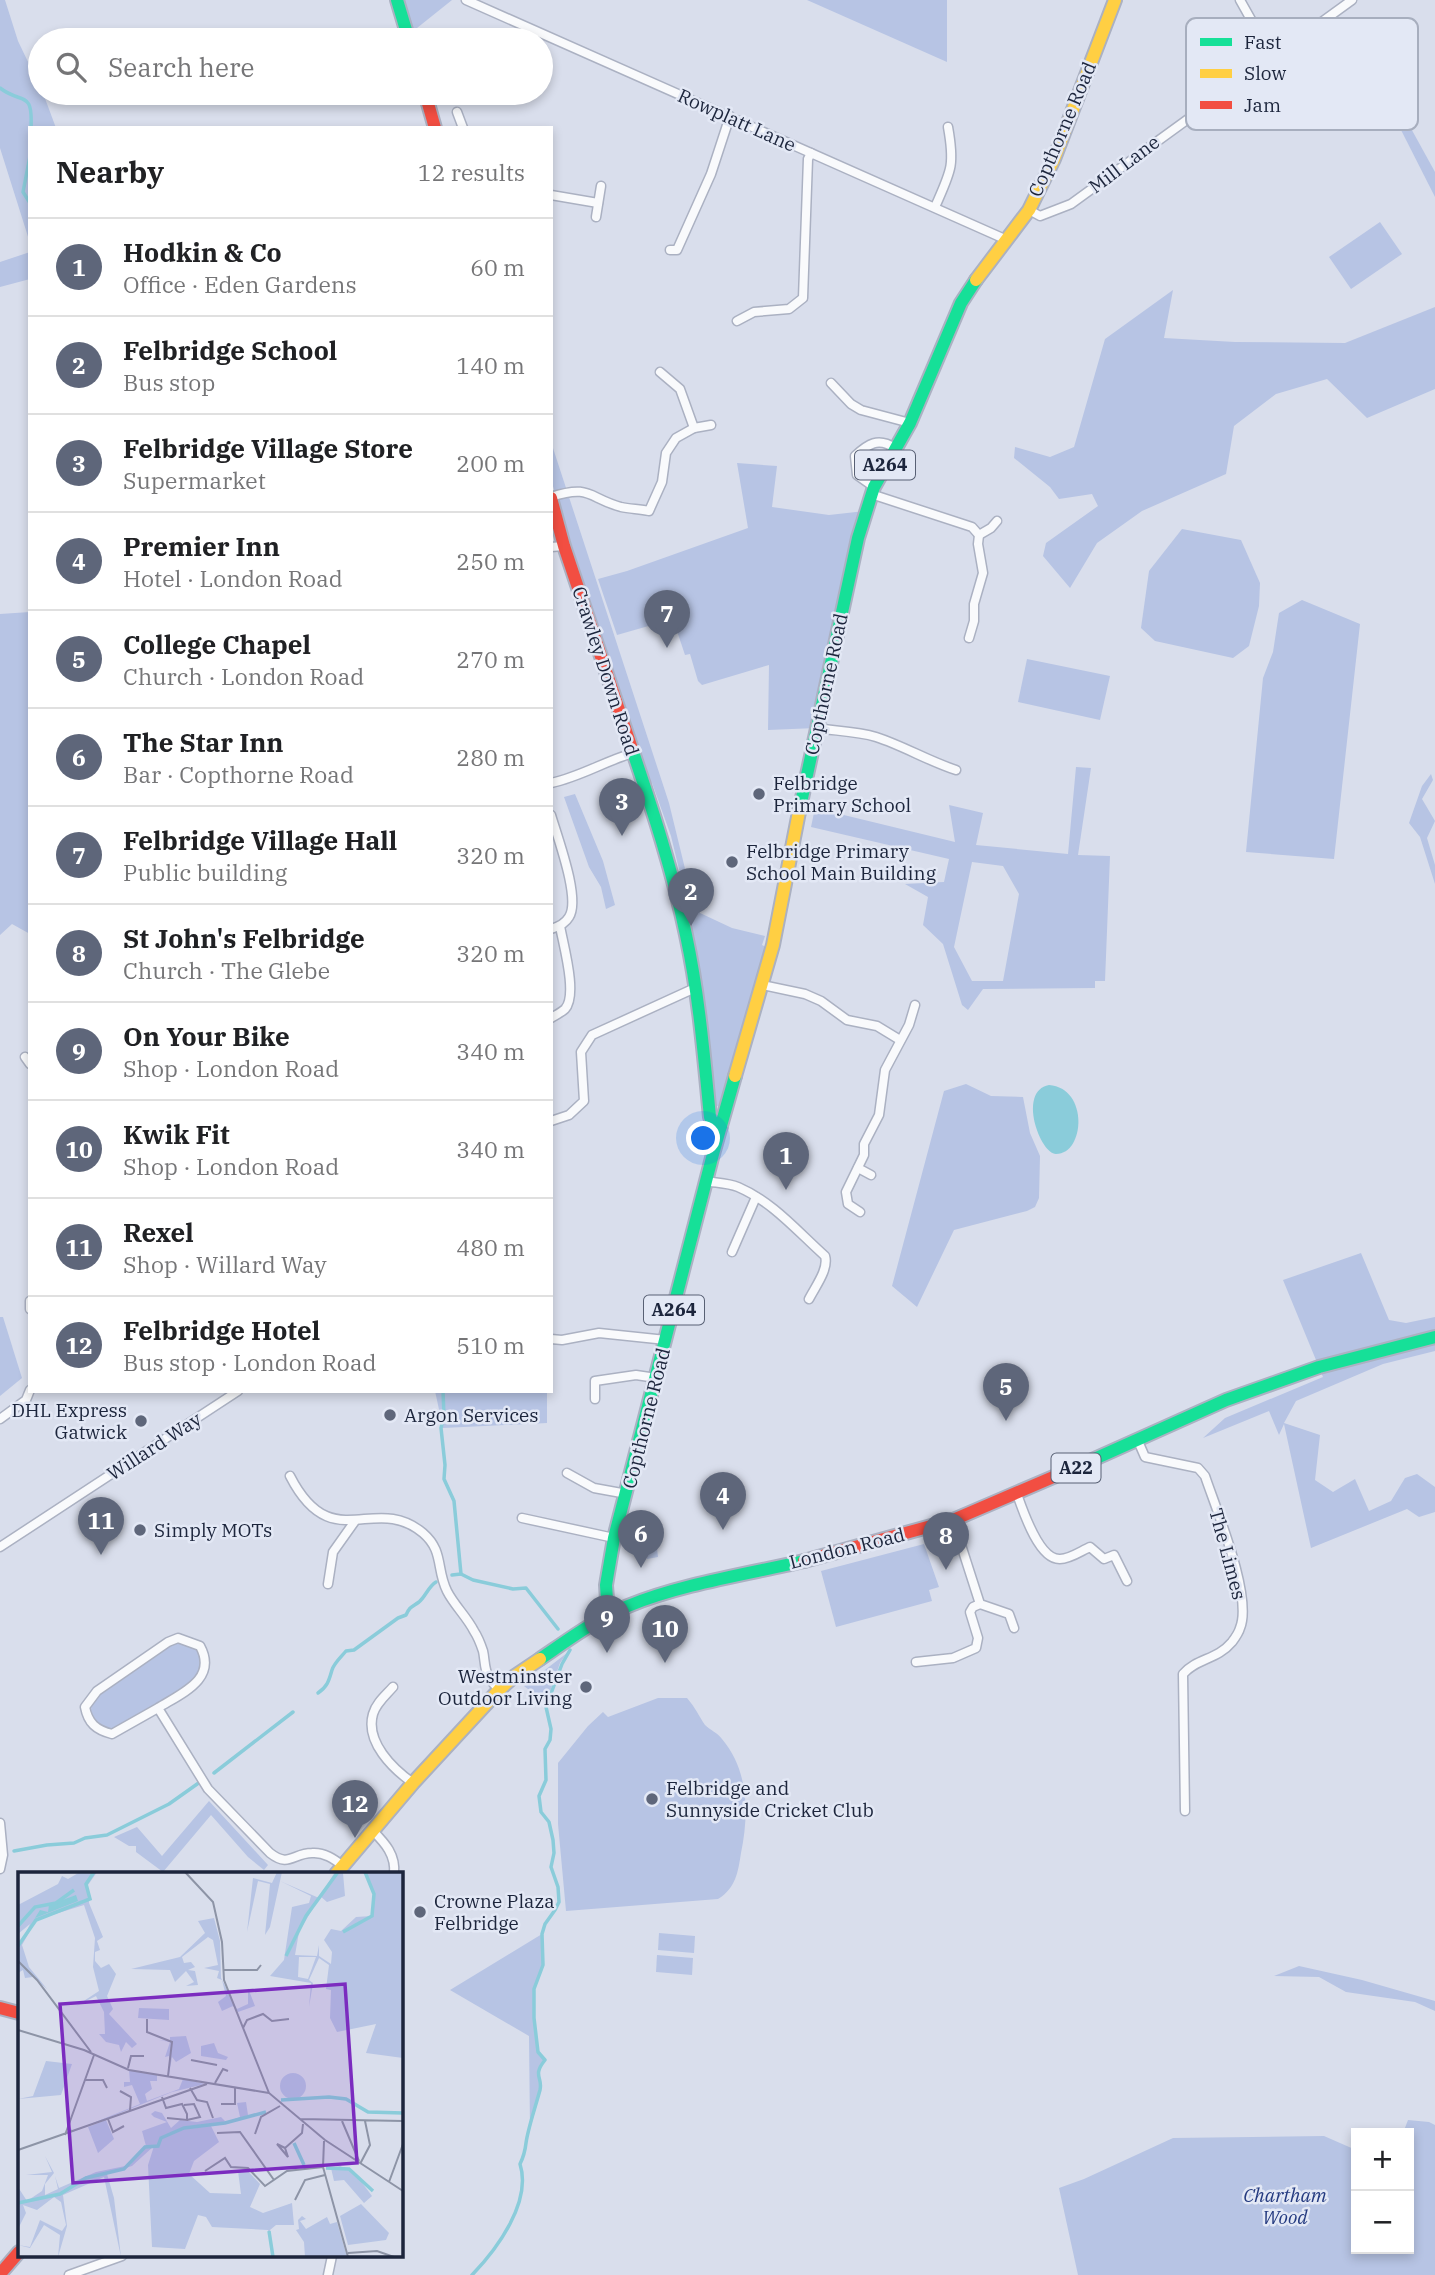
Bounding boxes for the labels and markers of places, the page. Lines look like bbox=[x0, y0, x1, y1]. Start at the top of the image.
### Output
pin: 7 bbox=[644, 590, 690, 648]
place label: Felbridge Primary School bbox=[773, 771, 912, 817]
pin: 3 bbox=[599, 778, 645, 836]
marker: Felbridge Primary School bbox=[751, 786, 767, 802]
place label: Felbridge Primary School Main Building bbox=[746, 839, 937, 885]
marker: Felbridge Primary School Main Building bbox=[724, 854, 740, 870]
pin: 2 bbox=[668, 868, 714, 926]
pin: 1 bbox=[763, 1132, 809, 1190]
pin: 5 bbox=[983, 1363, 1029, 1421]
place label: DHL Express Gatwick bbox=[11, 1398, 127, 1444]
place label: Argon Services bbox=[404, 1403, 538, 1427]
marker: Argon Services bbox=[382, 1407, 398, 1423]
marker: DHL Express Gatwick bbox=[133, 1413, 149, 1429]
pin: 4 bbox=[700, 1472, 746, 1530]
pin: 11 bbox=[78, 1497, 124, 1555]
pin: 6 bbox=[618, 1510, 664, 1568]
pin: 8 bbox=[923, 1512, 969, 1570]
place label: Simply MOTs bbox=[154, 1518, 272, 1542]
marker: Simply MOTs bbox=[132, 1522, 148, 1538]
pin: 9 bbox=[584, 1595, 630, 1653]
pin: 10 bbox=[642, 1605, 688, 1663]
place label: Westminster Outdoor Living bbox=[438, 1664, 573, 1710]
marker: Westminster Outdoor Living bbox=[578, 1679, 594, 1695]
place label: Felbridge and Sunnyside Cricket Club bbox=[666, 1776, 874, 1822]
pin: 12 bbox=[332, 1780, 378, 1838]
marker: Felbridge and Sunnyside Cricket Club bbox=[644, 1791, 660, 1807]
place label: Crowne Plaza Felbridge bbox=[434, 1889, 555, 1935]
marker: Crowne Plaza Felbridge bbox=[412, 1904, 428, 1920]

